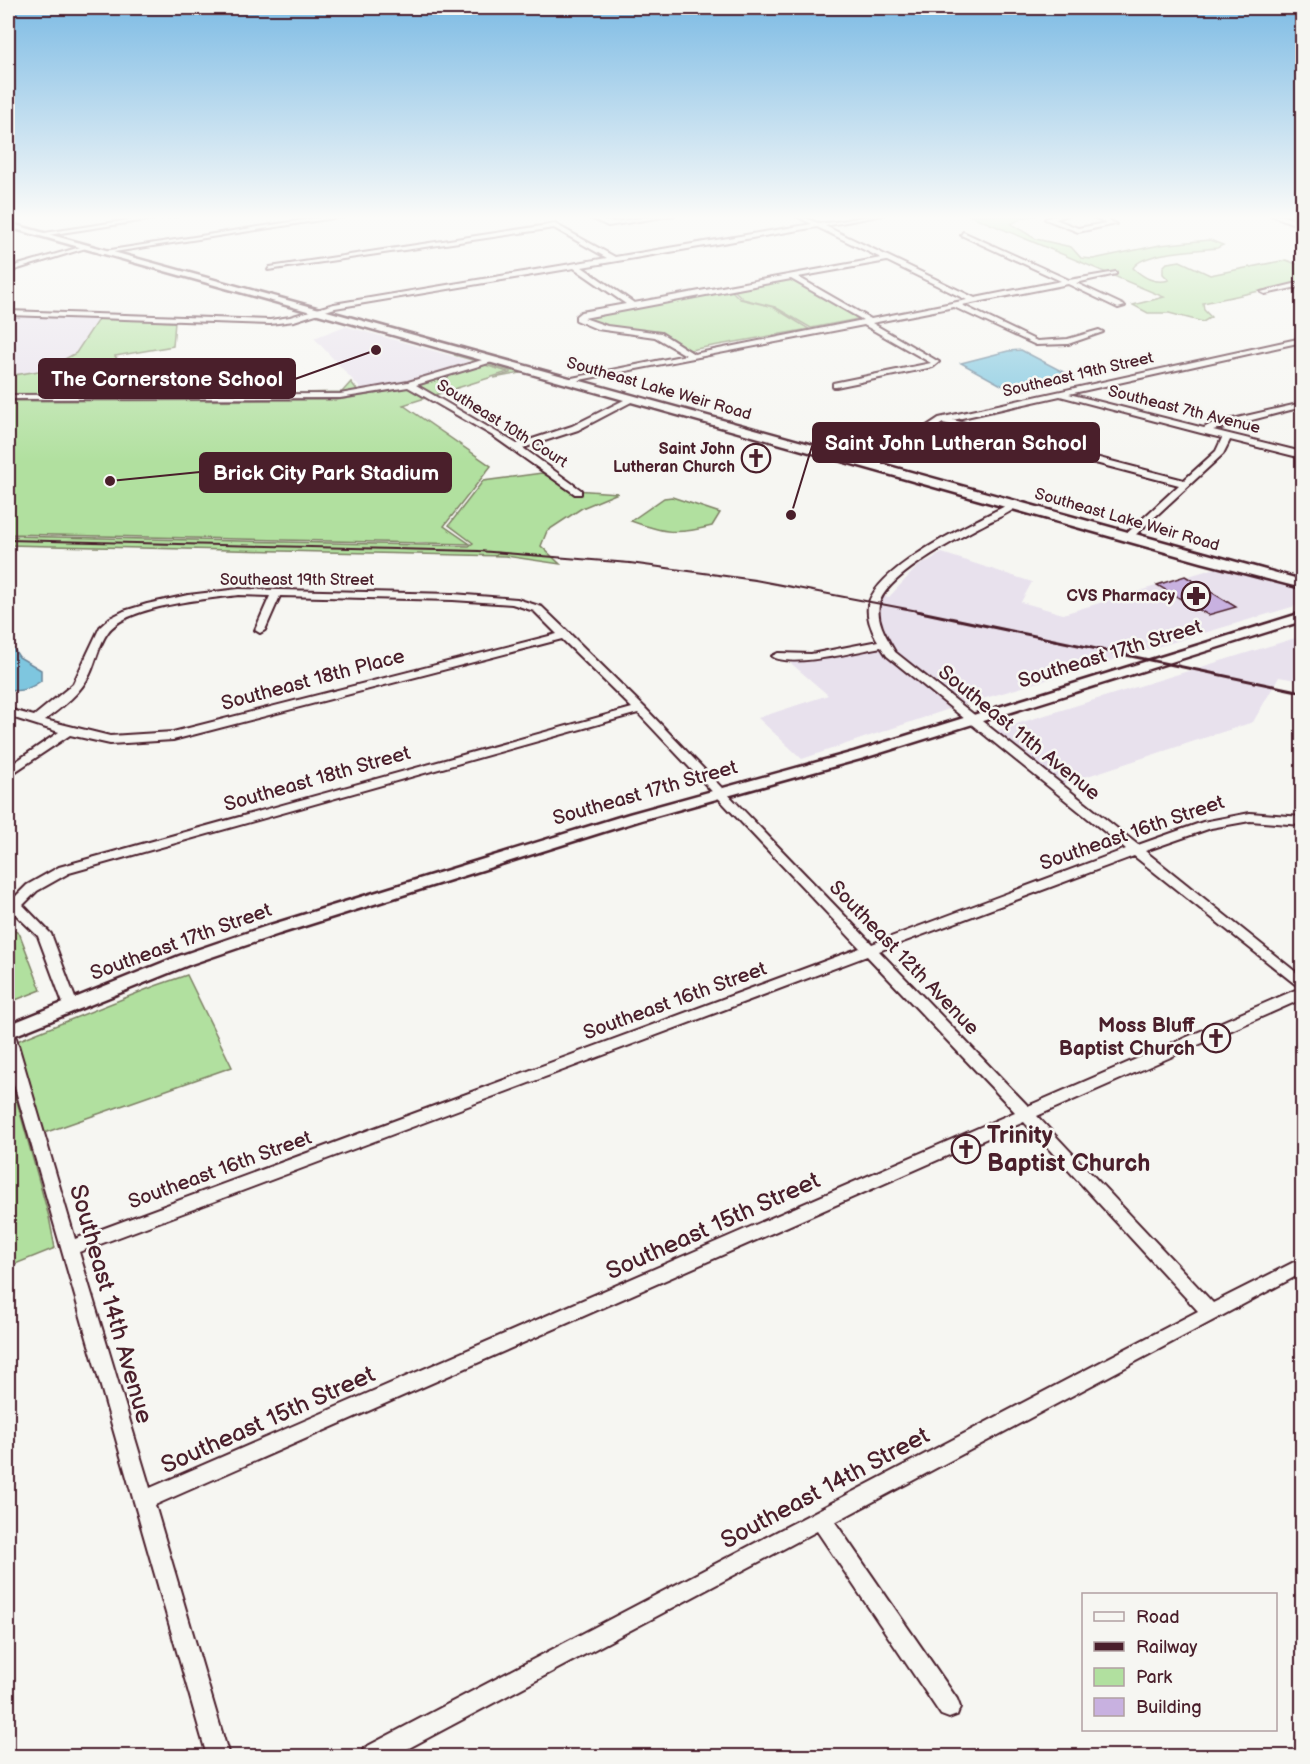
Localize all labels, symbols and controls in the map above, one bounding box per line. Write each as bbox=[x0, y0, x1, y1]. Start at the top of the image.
street label: Southeast 19th Street bbox=[1001, 348, 1155, 402]
street label: Southeast Lake Weir Road bbox=[564, 354, 754, 424]
callout: The Cornerstone School bbox=[39, 359, 295, 398]
text: The Cornerstone School bbox=[51, 367, 283, 392]
street label: Southeast 10th Court bbox=[433, 376, 571, 472]
street label: Southeast 7th Avenue bbox=[1106, 382, 1263, 438]
callout: Saint John Lutheran School bbox=[813, 423, 1099, 462]
text: Saint John Lutheran School bbox=[825, 431, 1087, 456]
place label: Saint John Lutheran Church bbox=[613, 440, 735, 477]
church icon: Saint John Lutheran Church bbox=[740, 442, 772, 474]
callout: Brick City Park Stadium bbox=[200, 453, 451, 492]
text: Brick City Park Stadium bbox=[213, 461, 439, 486]
street label: Southeast Lake Weir Road bbox=[1032, 485, 1222, 555]
street label: Southeast 19th Street bbox=[220, 571, 374, 590]
pharmacy icon: CVS Pharmacy bbox=[1180, 580, 1212, 612]
place label: CVS Pharmacy bbox=[1067, 587, 1176, 606]
street label: Southeast 17th Street bbox=[1015, 615, 1205, 693]
street label: Southeast 18th Place bbox=[219, 644, 407, 716]
street label: Southeast 11th Avenue bbox=[933, 660, 1105, 806]
street label: Southeast 18th Street bbox=[221, 741, 413, 817]
street label: Southeast 17th Street bbox=[550, 755, 740, 831]
street label: Southeast 16th Street bbox=[1037, 790, 1227, 876]
street label: Southeast 12th Avenue bbox=[824, 876, 984, 1040]
street label: Southeast 17th Street bbox=[87, 898, 275, 986]
street label: Southeast 16th Street bbox=[580, 957, 770, 1045]
place label: Moss Bluff Baptist Church bbox=[1059, 1014, 1196, 1061]
church icon: Moss Bluff Baptist Church bbox=[1200, 1022, 1232, 1054]
place label: Trinity Baptist Church bbox=[987, 1121, 1150, 1178]
street label: Southeast 16th Street bbox=[125, 1126, 315, 1214]
church icon: Trinity Baptist Church bbox=[950, 1133, 982, 1165]
street label: Southeast 15th Street bbox=[602, 1166, 825, 1286]
street label: Southeast 14th Avenue bbox=[63, 1181, 159, 1427]
street label: Southeast 15th Street bbox=[157, 1360, 380, 1480]
street label: Southeast 14th Street bbox=[716, 1420, 935, 1555]
legend bbox=[1082, 1593, 1277, 1731]
text: Road bbox=[1136, 1607, 1180, 1628]
text: Railway bbox=[1136, 1637, 1198, 1658]
text: Park bbox=[1136, 1667, 1172, 1688]
text: Building bbox=[1136, 1697, 1202, 1718]

